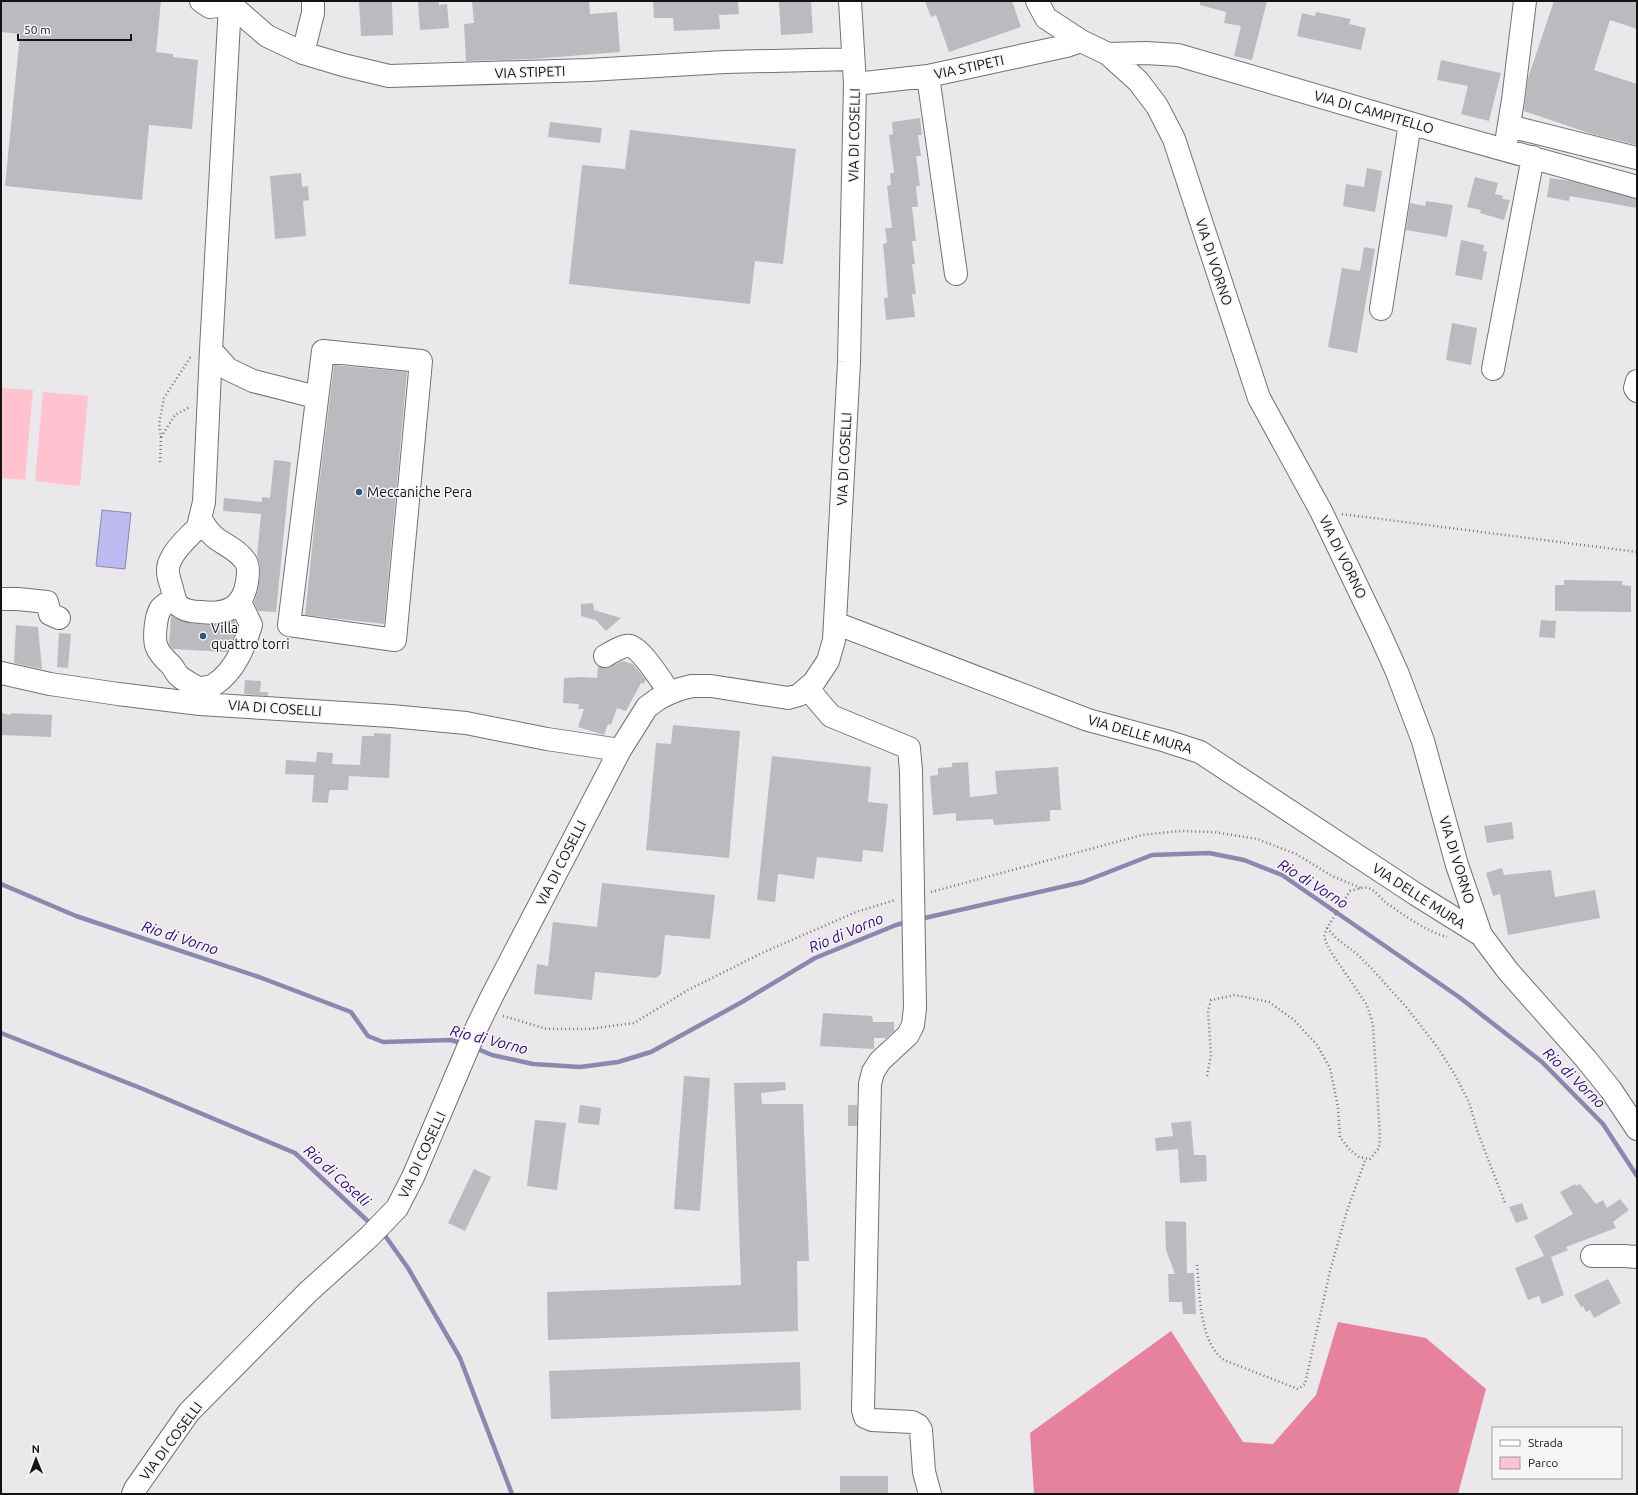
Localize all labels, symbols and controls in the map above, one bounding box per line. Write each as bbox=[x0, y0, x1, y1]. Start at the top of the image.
scale bar bbox=[18, 16, 131, 42]
text: 50 m bbox=[24, 23, 51, 36]
street label: VIA STIPETI bbox=[933, 52, 1005, 82]
street label: VIA STIPETI bbox=[494, 63, 566, 81]
street label: VIA DI CAMPITELLO bbox=[1312, 87, 1436, 137]
street label: VIA DI COSELLI bbox=[845, 88, 863, 182]
street label: VIA DI VORNO bbox=[1192, 216, 1236, 308]
street label: VIA DI COSELLI bbox=[834, 412, 854, 506]
place label: Meccaniche Pera bbox=[367, 484, 472, 500]
marker: Meccaniche Pera bbox=[354, 487, 364, 497]
street label: VIA DI VORNO bbox=[1316, 513, 1370, 601]
place label: Villa quattro torri bbox=[211, 620, 290, 652]
marker: Villa quattro torri bbox=[198, 631, 208, 641]
street label: VIA DI COSELLI bbox=[228, 697, 322, 719]
street label: VIA DELLE MURA bbox=[1086, 711, 1194, 757]
street label: VIA DI VORNO bbox=[1436, 814, 1478, 906]
street label: VIA DI COSELLI bbox=[533, 818, 589, 908]
water label: Rio di Vorno bbox=[1275, 855, 1351, 912]
street label: VIA DELLE MURA bbox=[1369, 860, 1469, 932]
water label: Rio di Vorno bbox=[806, 909, 886, 956]
water label: Rio di Vorno bbox=[140, 917, 220, 958]
water label: Rio di Vorno bbox=[449, 1022, 530, 1057]
water label: Rio di Vorno bbox=[1540, 1044, 1609, 1111]
street label: VIA DI COSELLI bbox=[395, 1109, 449, 1201]
water label: Rio di Coselli bbox=[301, 1141, 375, 1211]
street label: VIA DI COSELLI bbox=[136, 1399, 206, 1483]
legend bbox=[1492, 1427, 1622, 1479]
text: Strada bbox=[1528, 1436, 1563, 1449]
north arrow bbox=[16, 1439, 56, 1479]
text: N bbox=[32, 1443, 40, 1455]
text: Parco bbox=[1528, 1456, 1558, 1469]

